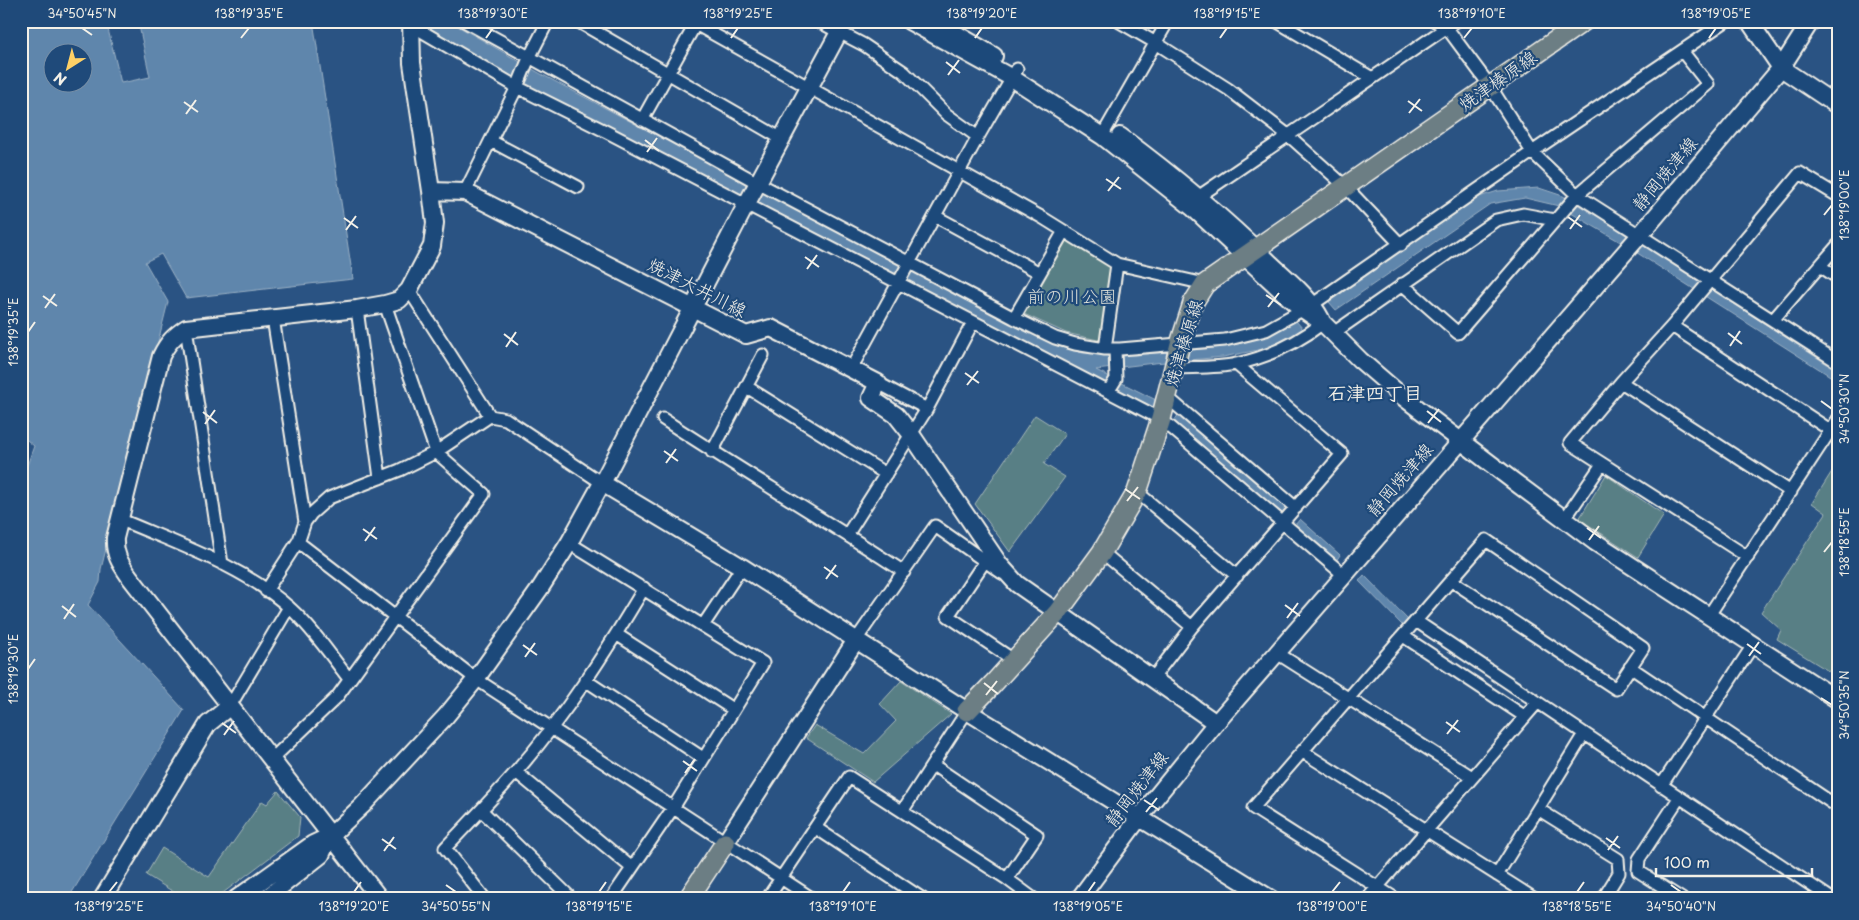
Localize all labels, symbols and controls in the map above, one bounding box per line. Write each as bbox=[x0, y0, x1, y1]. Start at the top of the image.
text: 34°50'45"N bbox=[47, 4, 117, 22]
text: 138°19'35"E bbox=[214, 4, 284, 22]
text: 138°19'30"E bbox=[458, 4, 528, 22]
text: 138°19'25"E bbox=[703, 4, 773, 22]
text: 138°19'20"E bbox=[947, 4, 1017, 22]
text: 138°19'15"E bbox=[1194, 4, 1260, 22]
text: 138°19'10"E bbox=[1438, 4, 1506, 22]
text: 138°19'05"E bbox=[1681, 4, 1751, 22]
north arrow bbox=[42, 42, 92, 92]
street label: 焼津榛原線 bbox=[1453, 43, 1542, 117]
text: N bbox=[49, 67, 71, 91]
street label: 静岡焼津線 bbox=[1625, 130, 1703, 216]
text: 138°19'00"E bbox=[1835, 169, 1853, 241]
street label: 焼津大井川線 bbox=[643, 250, 752, 323]
park label: 前の川公園 bbox=[1027, 282, 1117, 309]
street label: 焼津榛原線 bbox=[1156, 296, 1209, 390]
text: 138°19'35"E bbox=[4, 297, 22, 367]
text: 34°50'30"N bbox=[1835, 374, 1853, 444]
district label: 石津四丁目 bbox=[1327, 378, 1423, 406]
street label: 静岡焼津線 bbox=[1359, 436, 1439, 522]
text: 138°18'55"E bbox=[1835, 507, 1853, 577]
text: 138°19'30"E bbox=[4, 634, 22, 704]
text: 34°50'35"N bbox=[1835, 670, 1853, 740]
street label: 静岡焼津線 bbox=[1097, 744, 1174, 832]
scale bar bbox=[1656, 845, 1813, 877]
text: 100 m bbox=[1664, 850, 1710, 873]
text: 138°19'25"E bbox=[74, 897, 144, 915]
text: 138°19'20"E bbox=[319, 897, 389, 915]
text: 34°50'55"N bbox=[421, 897, 491, 915]
text: 138°19'15"E bbox=[566, 897, 632, 915]
text: 138°19'10"E bbox=[809, 897, 877, 915]
text: 138°19'05"E bbox=[1053, 897, 1123, 915]
text: 138°19'00"E bbox=[1296, 897, 1368, 915]
text: 138°18'55"E bbox=[1542, 897, 1612, 915]
text: 34°50'40"N bbox=[1646, 897, 1716, 915]

